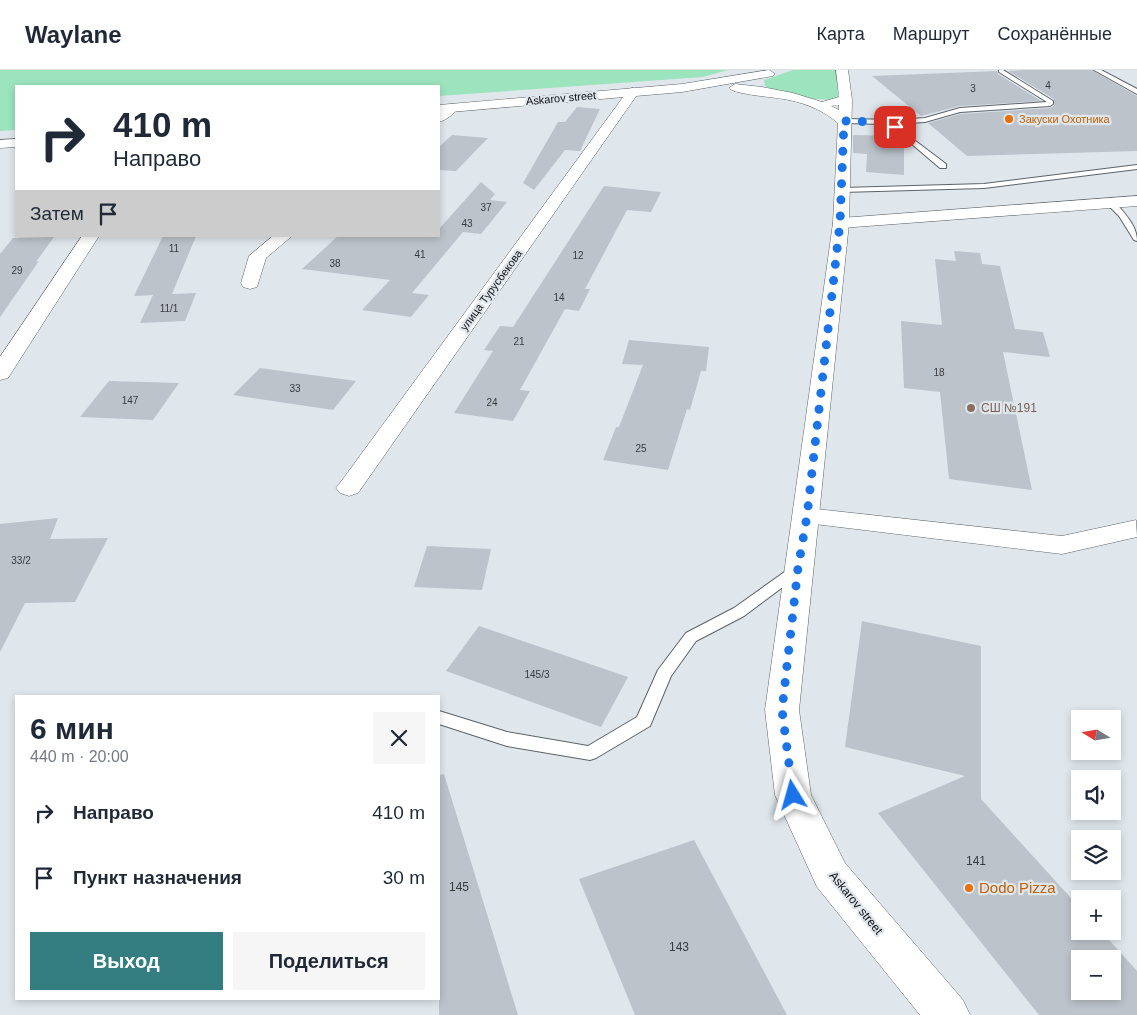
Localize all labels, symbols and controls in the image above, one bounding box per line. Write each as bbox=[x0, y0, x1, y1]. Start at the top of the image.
text: Waylane bbox=[25, 21, 121, 48]
text: Карта bbox=[817, 24, 865, 44]
text: Маршрут bbox=[893, 24, 969, 44]
text: Сохранённые bbox=[997, 24, 1112, 44]
house number: 4 bbox=[1045, 80, 1051, 91]
house number: 3 bbox=[970, 83, 976, 94]
street label: Askarov street bbox=[525, 89, 597, 107]
icon: right bbox=[30, 105, 95, 170]
text: 410 m bbox=[113, 105, 212, 144]
pin bbox=[874, 106, 916, 148]
icon: arrive bbox=[881, 113, 909, 141]
marker: Закуски Охотника bbox=[1003, 113, 1015, 125]
place label: Закуски Охотника bbox=[1019, 113, 1111, 125]
text: Направо bbox=[113, 146, 201, 171]
icon: arrive bbox=[94, 200, 122, 228]
house number: 37 bbox=[480, 202, 492, 213]
text: Затем bbox=[30, 203, 84, 224]
house number: 43 bbox=[461, 218, 473, 229]
house number: 11 bbox=[169, 243, 180, 254]
street label: улица Турусбекова bbox=[458, 247, 525, 333]
house number: 41 bbox=[414, 249, 426, 260]
house number: 12 bbox=[572, 250, 584, 261]
house number: 38 bbox=[329, 258, 341, 269]
house number: 29 bbox=[11, 265, 23, 276]
house number: 14 bbox=[553, 292, 565, 303]
house number: 11/1 bbox=[160, 303, 179, 314]
house number: 21 bbox=[513, 336, 525, 347]
house number: 18 bbox=[933, 367, 945, 378]
house number: 33 bbox=[289, 383, 301, 394]
house number: 147 bbox=[122, 395, 139, 406]
house number: 24 bbox=[486, 397, 498, 408]
place label: СШ №191 bbox=[981, 401, 1037, 415]
marker: СШ №191 bbox=[965, 402, 977, 414]
house number: 25 bbox=[635, 443, 647, 454]
house number: 33/2 bbox=[11, 555, 31, 566]
house number: 145/3 bbox=[524, 669, 550, 680]
north arrow bbox=[1071, 710, 1121, 760]
map controls bbox=[1071, 710, 1121, 1000]
text: 6 мин bbox=[30, 712, 114, 745]
button: close bbox=[373, 712, 425, 764]
text: 440 m · 20:00 bbox=[30, 748, 129, 765]
position arrow bbox=[766, 768, 818, 820]
button: sound bbox=[1071, 770, 1121, 820]
icon: right bbox=[30, 799, 58, 827]
text: Направо bbox=[73, 802, 154, 823]
text: 410 m bbox=[372, 802, 425, 823]
button: layers bbox=[1071, 830, 1121, 880]
house number: 141 bbox=[966, 854, 986, 868]
icon: arrive bbox=[30, 864, 58, 892]
text: Пункт назначения bbox=[73, 867, 242, 888]
text: 30 m bbox=[383, 867, 425, 888]
street label: Askarov street bbox=[826, 869, 886, 938]
place label: Dodo Pizza bbox=[979, 879, 1056, 896]
house number: 145 bbox=[449, 880, 469, 894]
marker: Dodo Pizza bbox=[963, 882, 975, 894]
button: + bbox=[1071, 890, 1121, 940]
button: Выход bbox=[30, 932, 223, 990]
button: Поделиться bbox=[233, 932, 425, 990]
house number: 143 bbox=[669, 940, 689, 954]
button: − bbox=[1071, 950, 1121, 1000]

